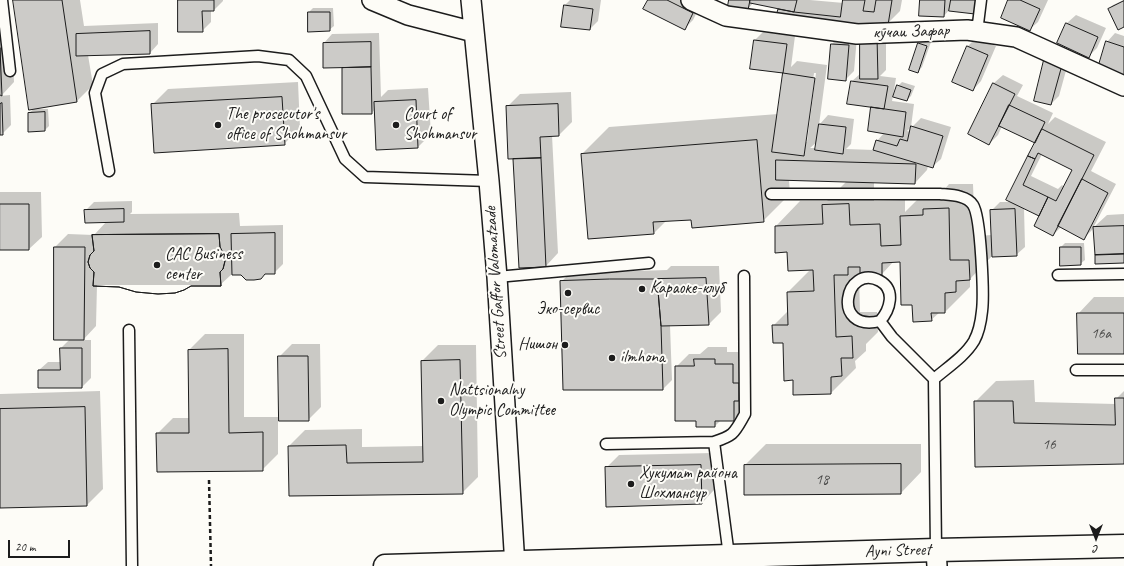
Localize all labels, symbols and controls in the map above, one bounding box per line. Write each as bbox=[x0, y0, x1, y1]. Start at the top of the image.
street label: кӯчаи Зафар bbox=[872, 20, 950, 44]
place label: The prosecutor's office of Shohmansur bbox=[226, 105, 346, 145]
place label: Court of Shohmansur bbox=[404, 105, 476, 145]
marker: The prosecutor's office of Shohmansur bbox=[213, 120, 223, 130]
marker: Court of Shohmansur bbox=[391, 120, 401, 130]
street label: Street Gaffor Valomatzade bbox=[480, 206, 512, 360]
place label: CAC Business center bbox=[165, 245, 242, 285]
marker: CAC Business center bbox=[152, 260, 162, 270]
place label: Караоке-клуб bbox=[650, 279, 724, 299]
marker: Караоке-клуб bbox=[637, 284, 647, 294]
marker: Эко-сервис bbox=[563, 288, 573, 298]
place label: Эко-сервис bbox=[537, 300, 599, 320]
house number: 16а bbox=[1091, 325, 1111, 343]
place label: Нишон bbox=[518, 335, 557, 355]
marker: Нишон bbox=[560, 340, 570, 350]
place label: ilmhona bbox=[620, 348, 665, 368]
marker: ilmhona bbox=[607, 353, 617, 363]
place label: Nattsionalny Olympic Committee bbox=[449, 381, 555, 421]
marker: Nattsionalny Olympic Committee bbox=[436, 396, 446, 406]
house number: 16 bbox=[1042, 436, 1056, 454]
place label: Хукумат района Шохмансур bbox=[639, 464, 737, 504]
house number: 18 bbox=[815, 471, 829, 489]
marker: Хукумат района Шохмансур bbox=[626, 479, 636, 489]
north arrow bbox=[1076, 518, 1116, 558]
scale bar bbox=[10, 532, 72, 558]
text: 20 m bbox=[15, 539, 35, 555]
street label: Ayni Street bbox=[865, 540, 931, 562]
text: С bbox=[1093, 543, 1099, 557]

